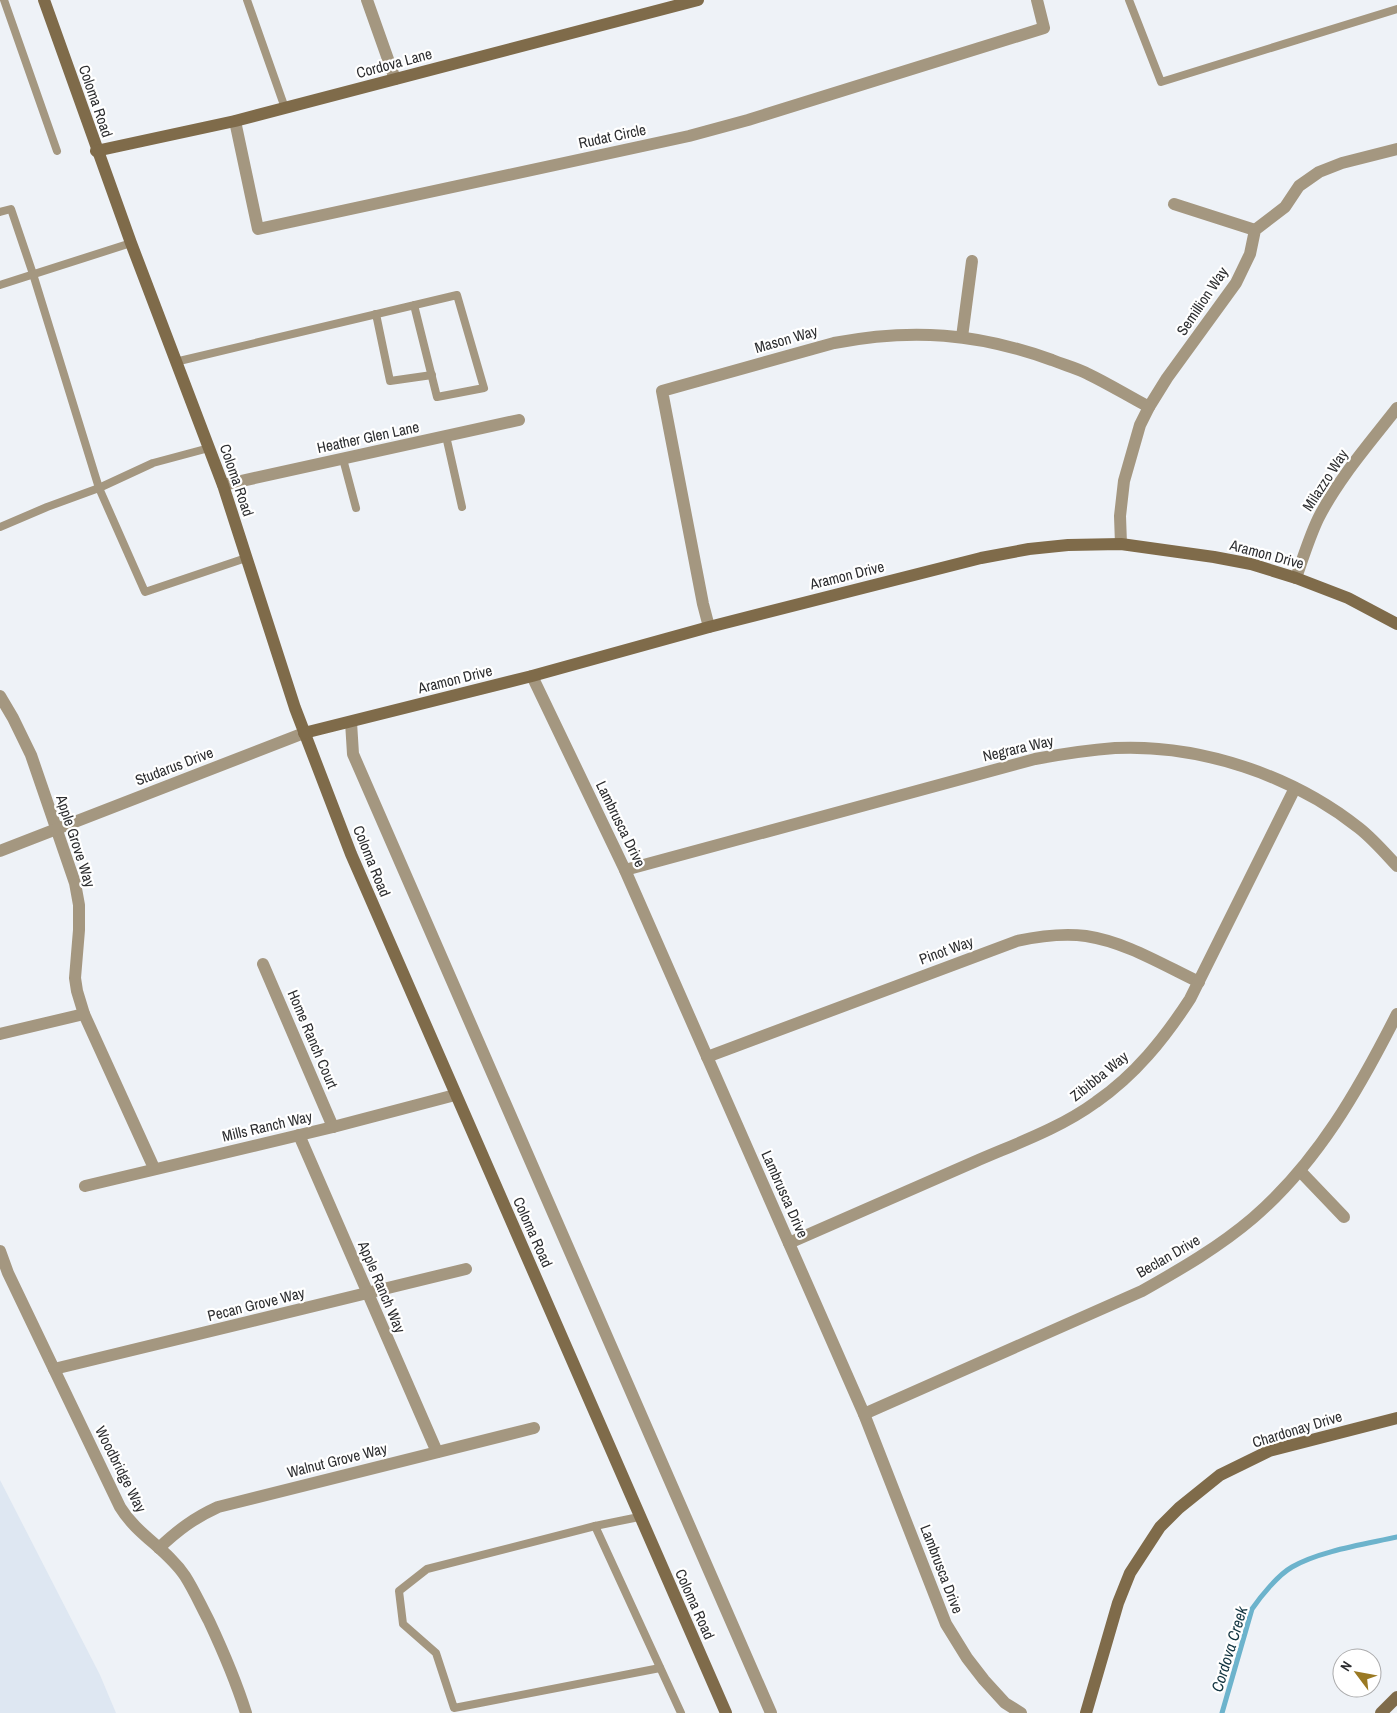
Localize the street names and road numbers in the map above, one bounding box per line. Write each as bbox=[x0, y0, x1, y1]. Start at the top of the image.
street label: Cordova Lane bbox=[354, 43, 434, 83]
street label: Coloma Road bbox=[74, 62, 118, 140]
street label: Rudat Circle bbox=[576, 119, 648, 153]
street label: Semillion Way bbox=[1171, 262, 1233, 340]
street label: Mason Way bbox=[752, 320, 821, 358]
street label: Heather Glen Lane bbox=[315, 416, 421, 458]
street label: Coloma Road bbox=[215, 441, 259, 519]
street label: Milazzo Way bbox=[1297, 444, 1353, 515]
street label: Aramon Drive bbox=[1227, 534, 1307, 574]
street label: Aramon Drive bbox=[807, 556, 887, 595]
street label: Aramon Drive bbox=[415, 660, 495, 699]
street label: Negrara Way bbox=[981, 729, 1056, 766]
street label: Studarus Drive bbox=[132, 741, 216, 791]
street label: Lambrusca Drive bbox=[591, 777, 651, 871]
street label: Apple Grove Way bbox=[51, 791, 101, 891]
street label: Coloma Road bbox=[348, 822, 396, 900]
street label: Pinot Way bbox=[916, 930, 977, 969]
street label: Home Ranch Court bbox=[283, 986, 343, 1092]
street label: Zibibba Way bbox=[1065, 1046, 1133, 1106]
street label: Mills Ranch Way bbox=[220, 1105, 315, 1147]
street label: Lambrusca Drive bbox=[756, 1147, 814, 1241]
street label: Coloma Road bbox=[508, 1193, 558, 1271]
street label: Beclan Drive bbox=[1132, 1229, 1204, 1283]
street label: Apple Ranch Way bbox=[353, 1237, 411, 1337]
street label: Pecan Grove Way bbox=[205, 1282, 308, 1326]
street label: Chardonay Drive bbox=[1249, 1405, 1345, 1453]
street label: Woodbridge Way bbox=[90, 1422, 152, 1517]
street label: Walnut Grove Way bbox=[285, 1437, 390, 1483]
street label: Lambrusca Drive bbox=[915, 1522, 969, 1617]
street label: Coloma Road bbox=[670, 1565, 720, 1643]

